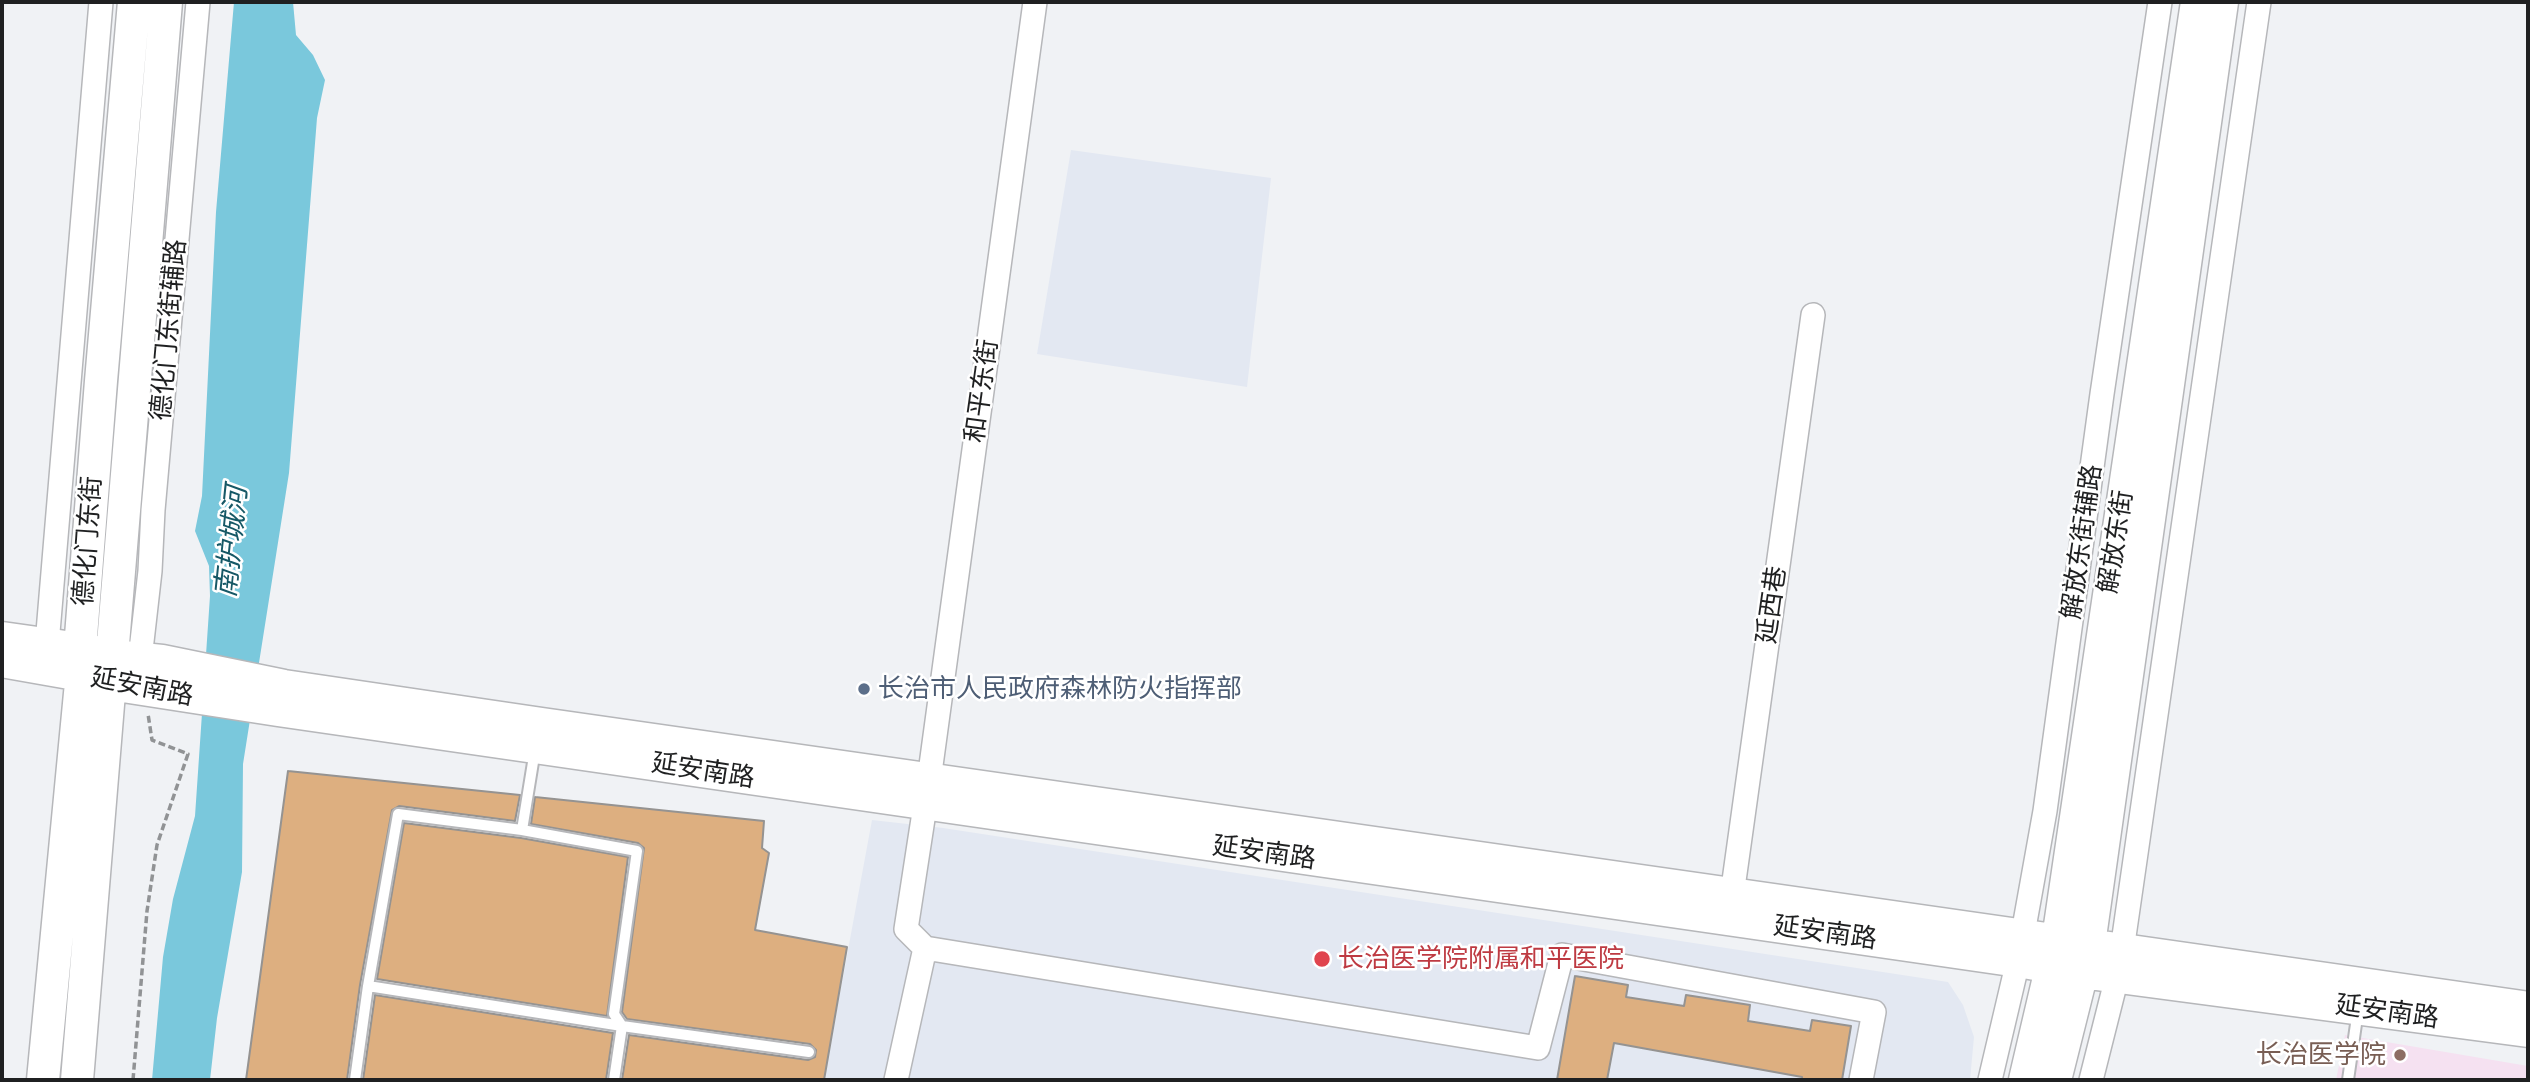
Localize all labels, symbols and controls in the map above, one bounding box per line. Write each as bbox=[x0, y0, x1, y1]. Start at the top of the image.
street label: 德化门东街辅路 bbox=[146, 238, 192, 422]
street label: 和平东街 bbox=[959, 337, 1005, 445]
street label: 解放东街辅路 bbox=[2056, 463, 2108, 621]
street label: 德化门东街 bbox=[68, 475, 108, 607]
water label: 南护城河 bbox=[209, 485, 255, 599]
street label: 解放东街 bbox=[2092, 488, 2140, 596]
street label: 延西巷 bbox=[1751, 564, 1793, 646]
street label: 延安南路 bbox=[88, 662, 196, 712]
place label: 长治市人民政府森林防火指挥部 bbox=[878, 673, 1242, 705]
marker: 长治市人民政府森林防火指挥部 bbox=[856, 681, 872, 697]
street label: 延安南路 bbox=[649, 747, 757, 795]
street label: 延安南路 bbox=[1210, 830, 1318, 876]
street label: 延安南路 bbox=[1771, 910, 1879, 956]
place label: 长治医学院附属和平医院 bbox=[1338, 943, 1624, 975]
marker: 长治医学院附属和平医院 bbox=[1312, 949, 1332, 969]
street label: 延安南路 bbox=[2333, 989, 2441, 1035]
place label: 长治医学院 bbox=[2256, 1039, 2386, 1071]
marker: 长治医学院 bbox=[2392, 1047, 2408, 1063]

